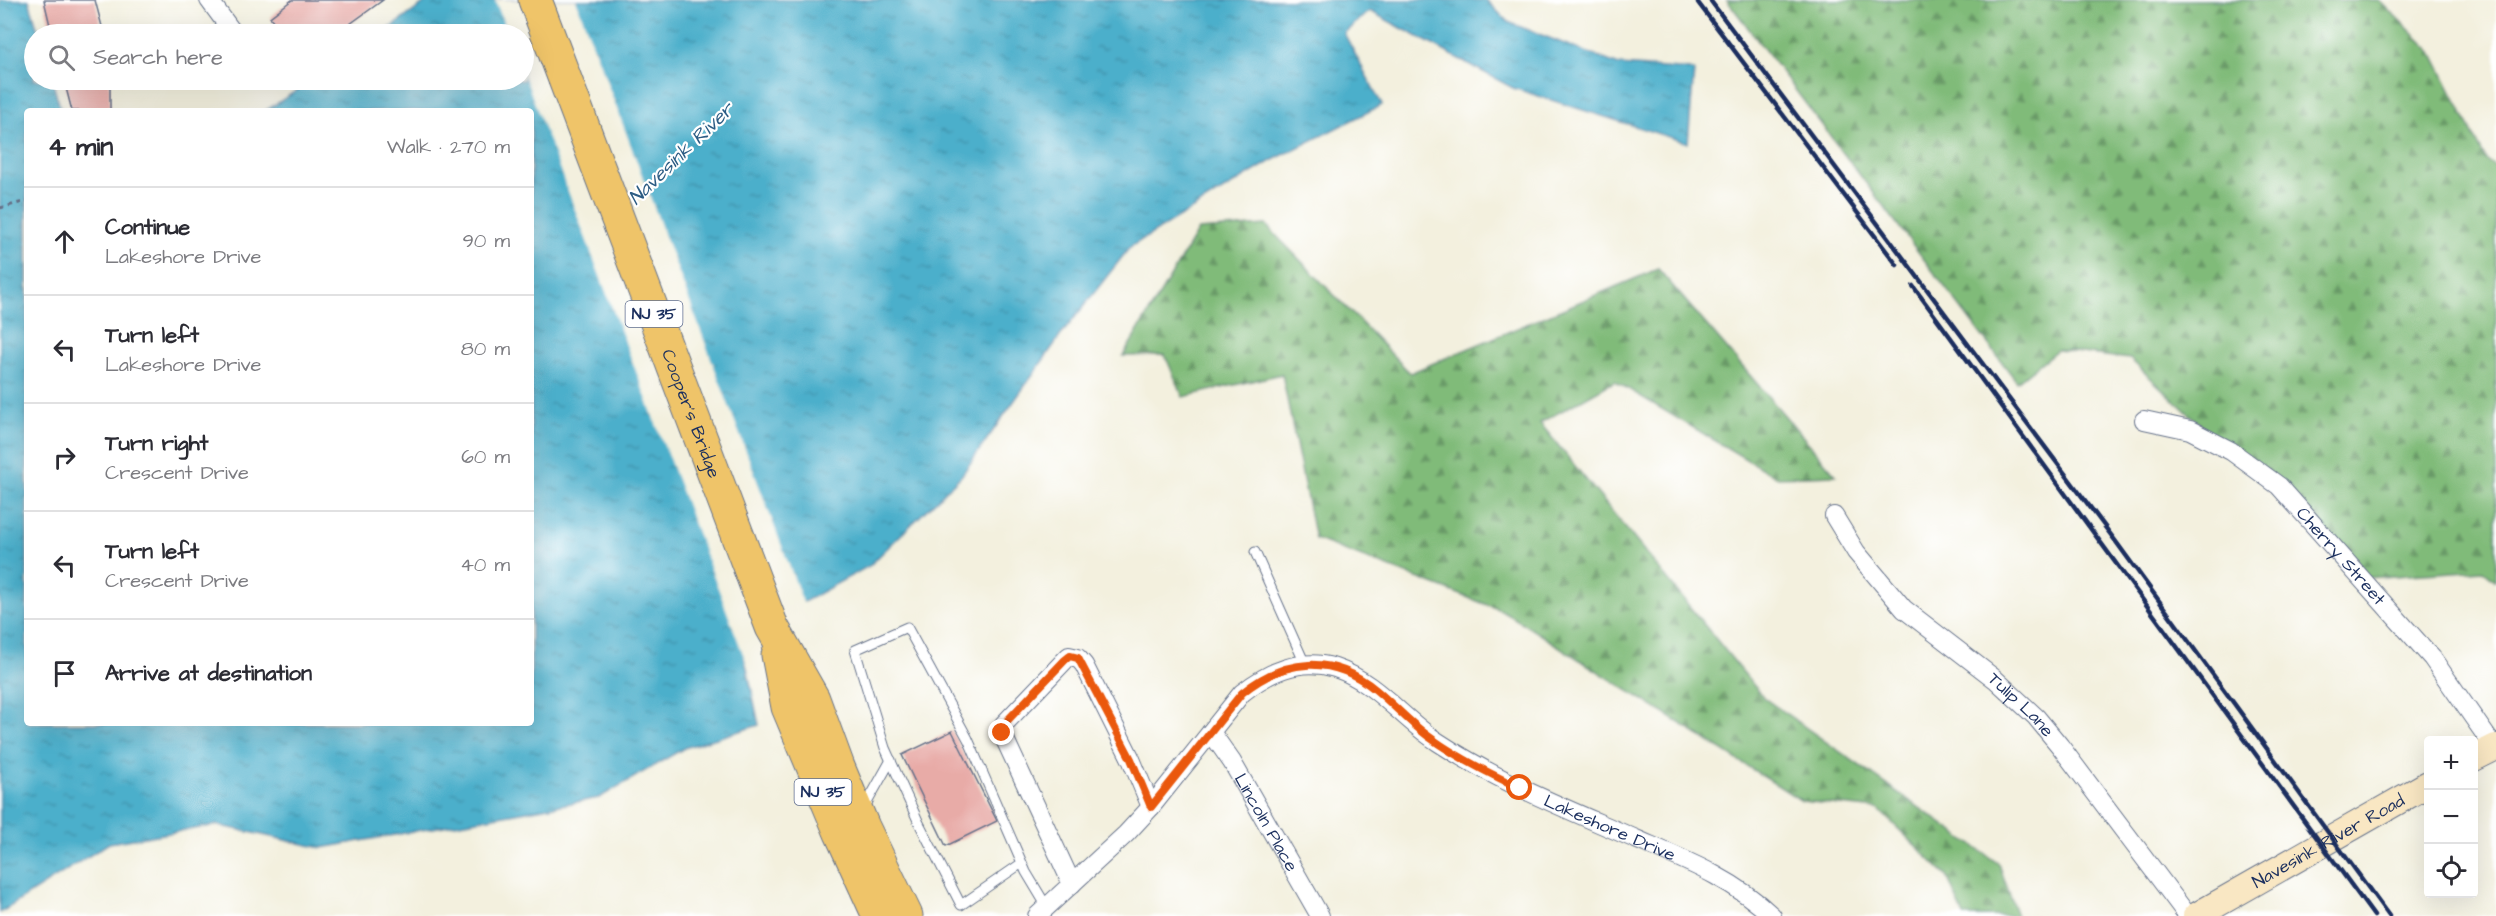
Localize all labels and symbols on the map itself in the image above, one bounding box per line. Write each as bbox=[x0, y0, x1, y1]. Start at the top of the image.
water label: Navesink River bbox=[622, 95, 741, 212]
road number: NJ 35 bbox=[626, 301, 682, 327]
street label: Cooper's Bridge bbox=[656, 346, 727, 482]
street label: Cherry Street bbox=[2291, 501, 2392, 611]
street label: Tulip Lane bbox=[1983, 666, 2060, 742]
route end bbox=[988, 719, 1014, 745]
street label: Lincoln Place bbox=[1228, 769, 1305, 876]
route start bbox=[1506, 774, 1532, 800]
road number: NJ 35 bbox=[794, 779, 852, 805]
street label: Navesink River Road bbox=[2247, 787, 2409, 894]
street label: Lakeshore Drive bbox=[1540, 788, 1680, 867]

